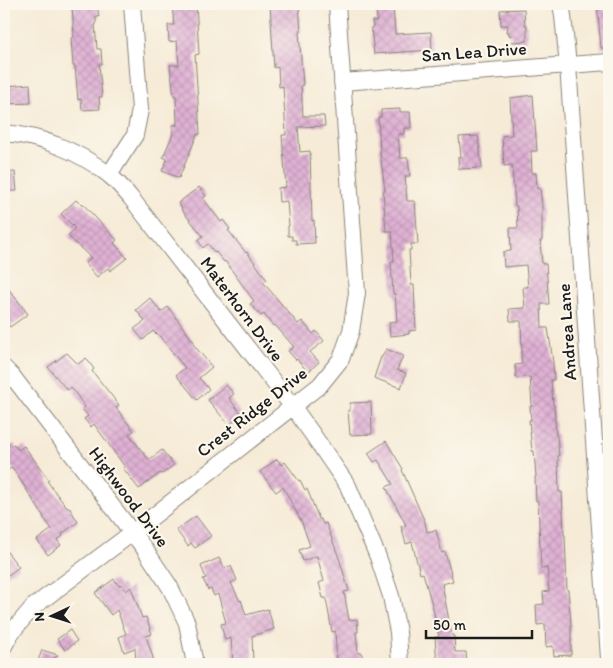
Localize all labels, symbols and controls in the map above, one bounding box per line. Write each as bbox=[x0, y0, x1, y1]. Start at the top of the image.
street label: San Lea Drive bbox=[421, 37, 527, 67]
street label: Materhorn Drive bbox=[195, 252, 289, 366]
street label: Andrea Lane bbox=[553, 283, 581, 381]
street label: Crest Ridge Drive bbox=[192, 362, 312, 462]
street label: Highwood Drive bbox=[84, 442, 174, 552]
north arrow bbox=[28, 590, 78, 640]
scale bar bbox=[426, 608, 532, 640]
text: N bbox=[31, 612, 48, 622]
text: 50 m bbox=[433, 616, 466, 634]

